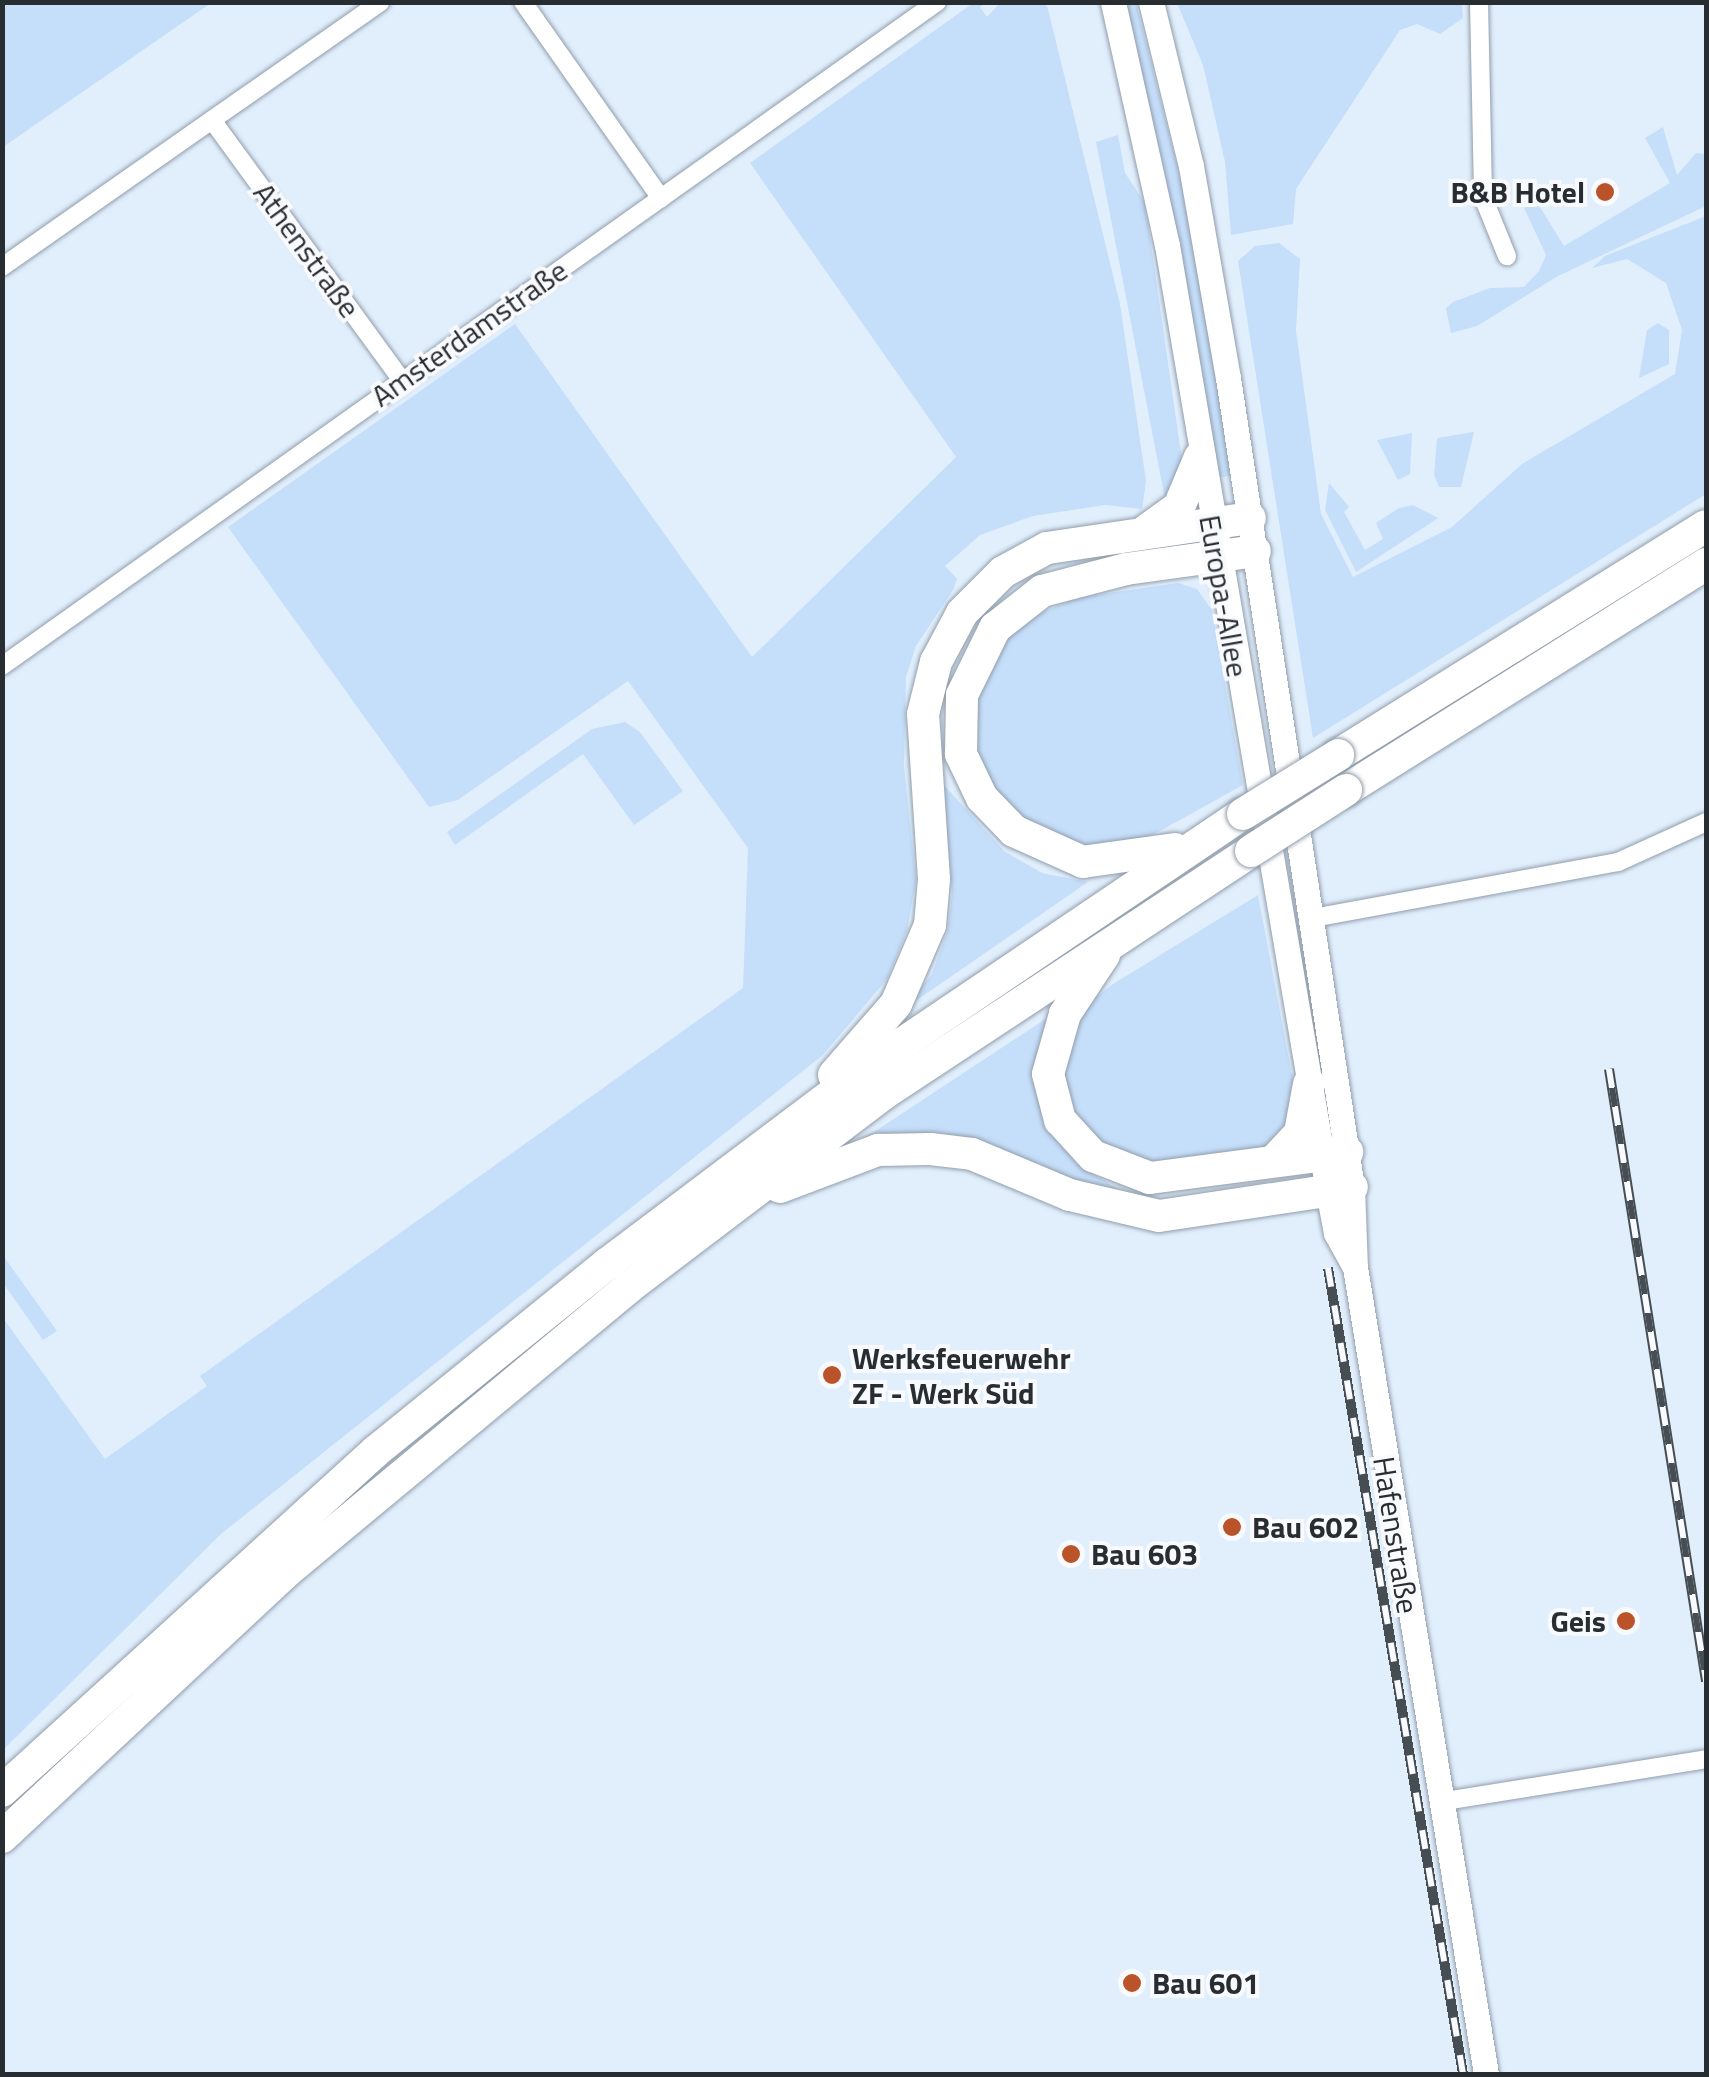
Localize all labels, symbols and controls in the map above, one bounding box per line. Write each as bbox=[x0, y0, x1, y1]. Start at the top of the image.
place label: B&B Hotel bbox=[1450, 174, 1585, 210]
street label: Athenstraße bbox=[246, 176, 368, 324]
marker: B&B Hotel bbox=[1594, 181, 1616, 203]
street label: Amsterdamstraße bbox=[364, 252, 574, 414]
street label: Europa-Allee bbox=[1192, 512, 1256, 680]
place label: Werksfeuerwehr ZF - Werk Süd bbox=[852, 1340, 1071, 1410]
marker: Werksfeuerwehr ZF - Werk Süd bbox=[821, 1364, 843, 1386]
street label: Hafenstraße bbox=[1366, 1454, 1426, 1616]
place label: Bau 602 bbox=[1252, 1509, 1359, 1545]
marker: Bau 602 bbox=[1221, 1516, 1243, 1538]
place label: Bau 603 bbox=[1091, 1536, 1198, 1572]
marker: Bau 603 bbox=[1060, 1543, 1082, 1565]
place label: Geis bbox=[1550, 1603, 1606, 1639]
marker: Geis bbox=[1615, 1610, 1637, 1632]
place label: Bau 601 bbox=[1152, 1965, 1259, 2001]
marker: Bau 601 bbox=[1121, 1972, 1143, 1994]

